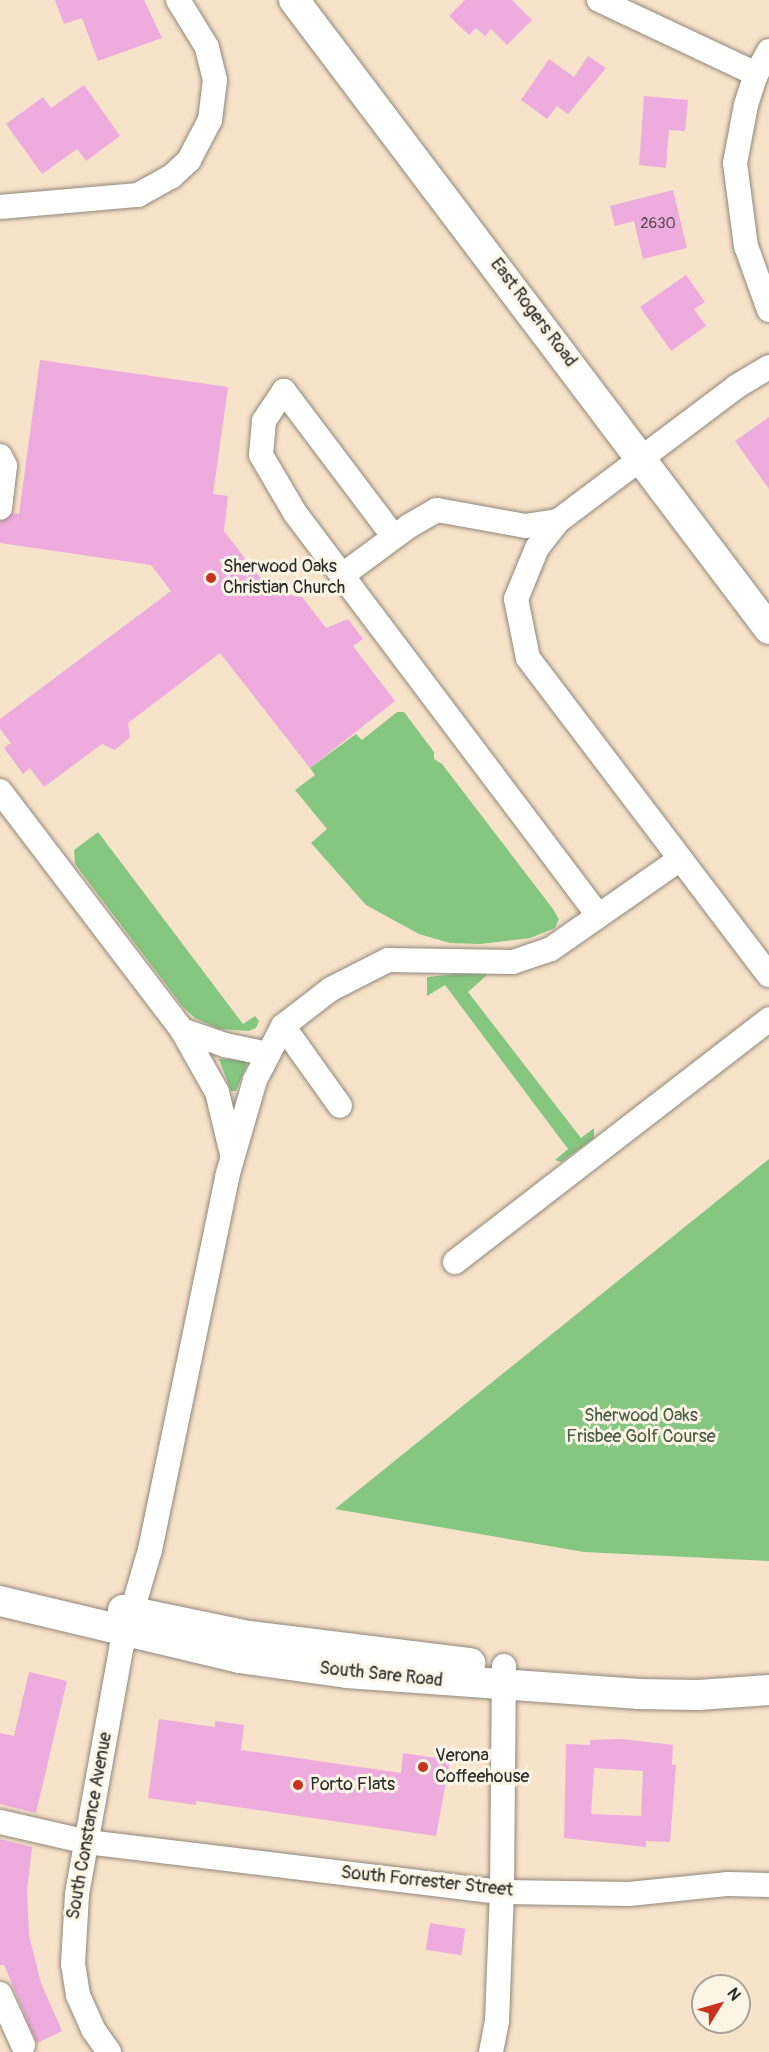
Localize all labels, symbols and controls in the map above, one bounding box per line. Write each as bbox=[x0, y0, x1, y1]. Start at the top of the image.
house number: 2630 bbox=[640, 215, 676, 233]
street label: East Rogers Road bbox=[485, 254, 581, 372]
place label: Sherwood Oaks Christian Church bbox=[223, 557, 345, 600]
marker: Sherwood Oaks Christian Church bbox=[204, 571, 218, 585]
park label: Sherwood Oaks Frisbee Golf Course bbox=[566, 1406, 716, 1448]
street label: South Sare Road bbox=[318, 1658, 444, 1692]
street label: South Constance Avenue bbox=[63, 1731, 117, 1921]
place label: Verona Coffeehouse bbox=[435, 1746, 529, 1788]
marker: Verona Coffeehouse bbox=[416, 1760, 430, 1774]
place label: Porto Flats bbox=[310, 1774, 395, 1796]
marker: Porto Flats bbox=[291, 1778, 305, 1792]
street label: South Forrester Street bbox=[340, 1862, 514, 1902]
north arrow bbox=[691, 1974, 751, 2034]
text: N bbox=[723, 1984, 745, 2005]

